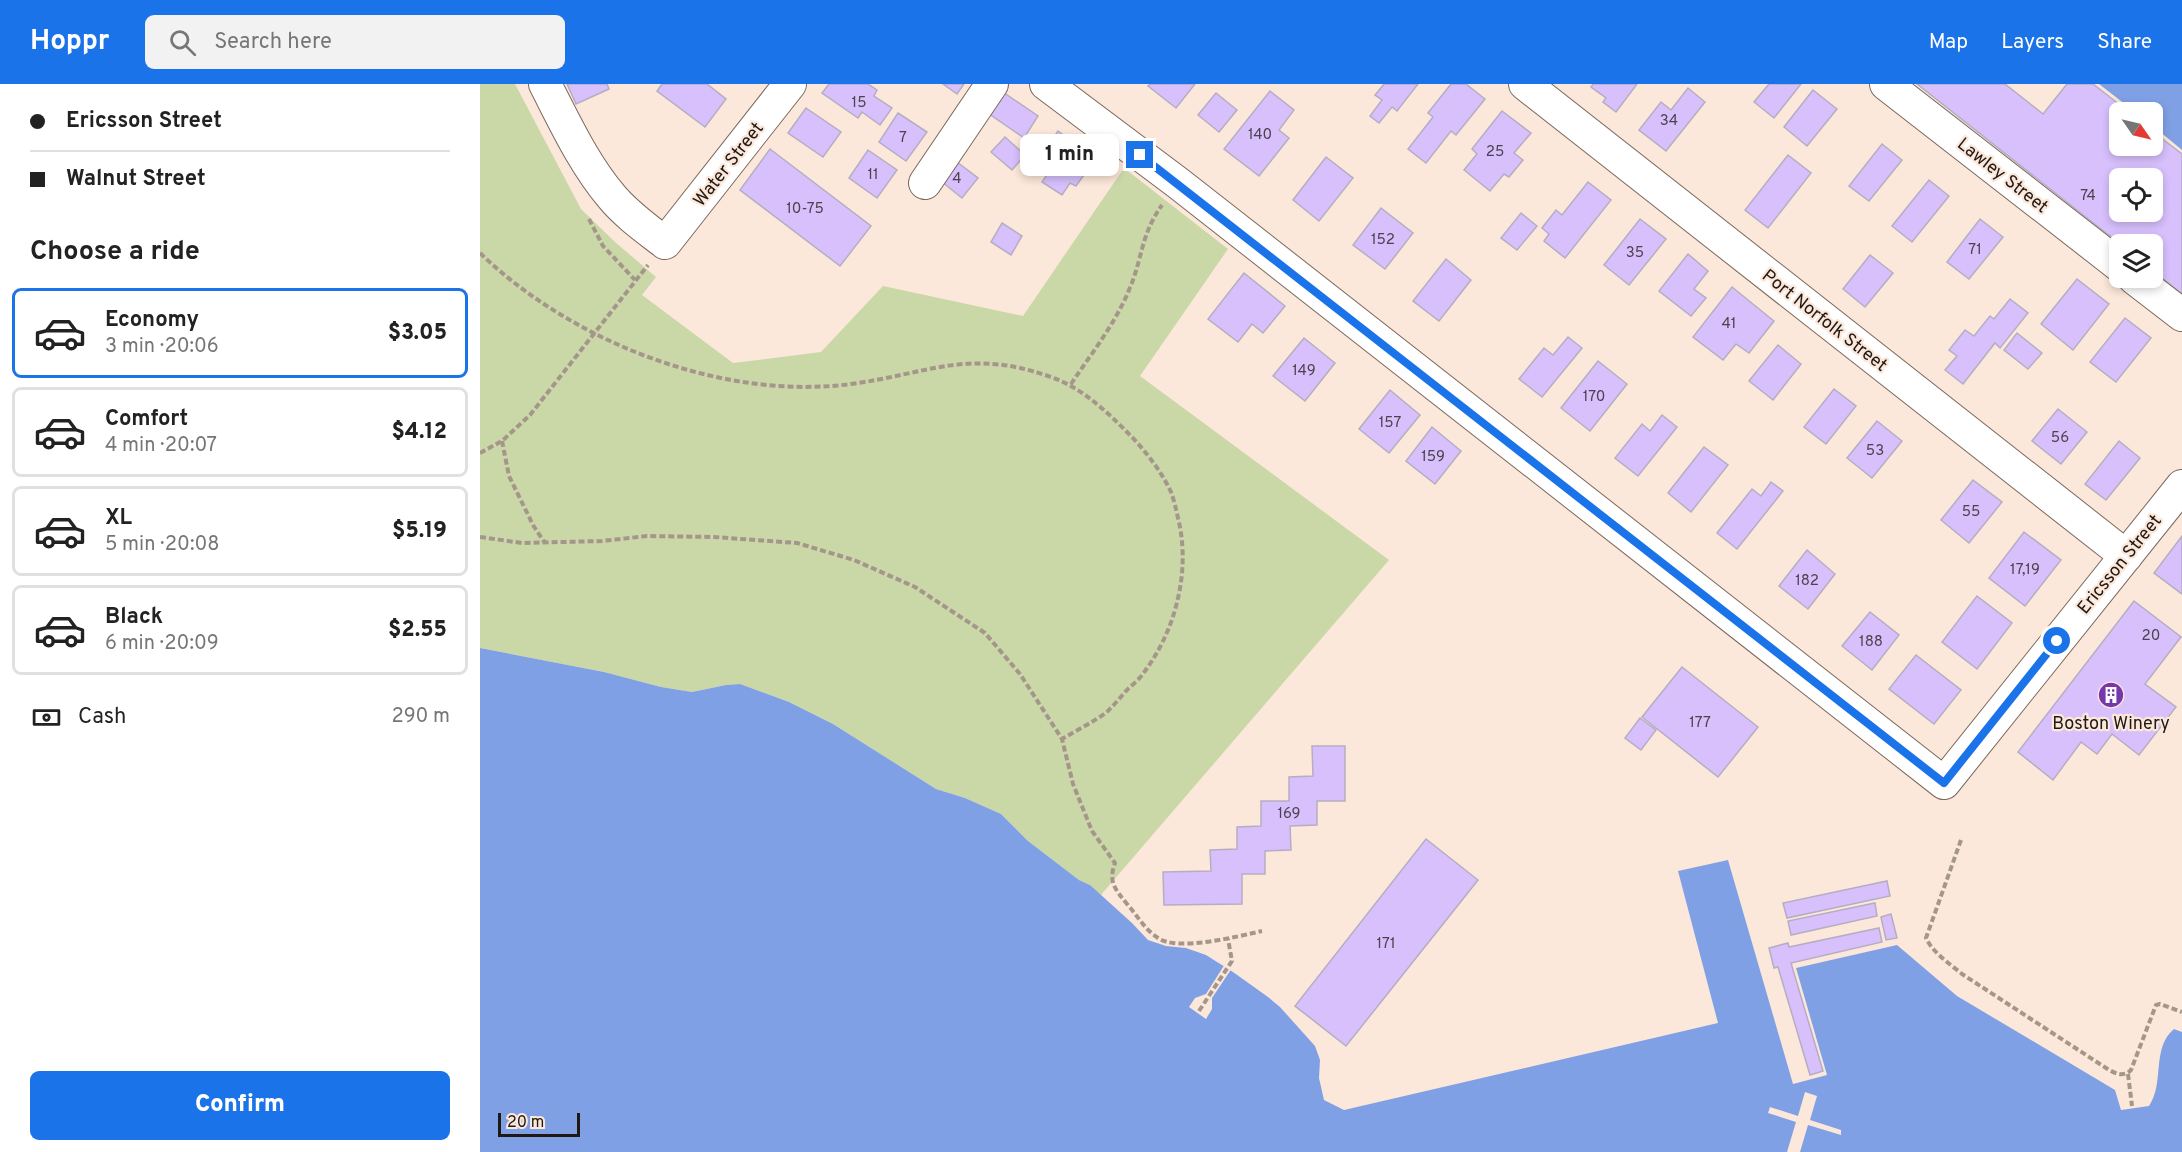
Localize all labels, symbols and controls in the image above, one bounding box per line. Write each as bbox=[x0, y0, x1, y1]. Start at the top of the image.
search box bbox=[145, 15, 565, 69]
text: Hoppr bbox=[30, 24, 109, 60]
icon: search bbox=[166, 26, 199, 59]
text: Search here bbox=[214, 29, 332, 56]
text: Map bbox=[1929, 29, 1968, 56]
text: Layers bbox=[2001, 29, 2064, 56]
text: Share bbox=[2097, 29, 2152, 56]
house number: 15 bbox=[852, 94, 866, 113]
north arrow bbox=[2109, 102, 2163, 156]
map controls bbox=[2109, 102, 2163, 288]
text: Ericsson Street bbox=[66, 108, 222, 135]
house number: 34 bbox=[1660, 112, 1678, 131]
street label: Water Street bbox=[689, 118, 769, 212]
house number: 140 bbox=[1248, 126, 1272, 145]
house number: 7 bbox=[899, 129, 907, 148]
street label: Lawley Street bbox=[1952, 133, 2052, 219]
callout: 1 min bbox=[1020, 134, 1119, 176]
route end bbox=[1126, 141, 1153, 168]
text: 1 min bbox=[1045, 142, 1094, 168]
house number: 25 bbox=[1486, 143, 1504, 162]
text: Walnut Street bbox=[66, 166, 206, 193]
house number: 11 bbox=[867, 166, 879, 185]
button: locate bbox=[2109, 168, 2163, 222]
house number: 4 bbox=[952, 170, 962, 189]
house number: 74 bbox=[2080, 187, 2096, 206]
house number: 10-75 bbox=[786, 200, 824, 219]
house number: 152 bbox=[1371, 231, 1395, 250]
button: layers bbox=[2109, 234, 2163, 288]
text: Choose a ride bbox=[30, 235, 200, 269]
house number: 71 bbox=[1968, 241, 1982, 260]
house number: 35 bbox=[1626, 244, 1644, 263]
street label: Port Norfolk Street bbox=[1757, 265, 1892, 377]
icon: car bbox=[33, 306, 87, 360]
text: Economy bbox=[105, 307, 199, 334]
house number: 41 bbox=[1722, 315, 1736, 334]
text: $3.05 bbox=[388, 320, 447, 347]
text: 3 min · 20:06 bbox=[105, 334, 219, 360]
house number: 149 bbox=[1292, 362, 1316, 381]
house number: 170 bbox=[1583, 388, 1605, 407]
icon: car bbox=[33, 405, 87, 459]
text: Comfort bbox=[105, 406, 188, 433]
house number: 157 bbox=[1379, 414, 1401, 433]
text: $4.12 bbox=[391, 419, 447, 446]
house number: 56 bbox=[2051, 429, 2069, 448]
text: 4 min · 20:07 bbox=[105, 433, 217, 459]
house number: 53 bbox=[1866, 442, 1884, 461]
house number: 159 bbox=[1421, 448, 1445, 467]
house number: 55 bbox=[1962, 503, 1980, 522]
icon: car bbox=[33, 504, 87, 558]
text: XL bbox=[105, 505, 132, 532]
street label: Ericsson Street bbox=[2073, 510, 2167, 619]
text: $5.19 bbox=[392, 518, 447, 545]
text: 5 min · 20:08 bbox=[105, 532, 219, 558]
house number: 17,19 bbox=[2010, 561, 2040, 580]
house number: 182 bbox=[1795, 572, 1819, 591]
icon: car bbox=[33, 603, 87, 657]
text: Black bbox=[105, 604, 163, 631]
text: $2.55 bbox=[388, 617, 447, 644]
route start bbox=[2043, 627, 2070, 654]
house number: 20 bbox=[2142, 627, 2160, 646]
text: 6 min · 20:09 bbox=[105, 631, 219, 657]
house number: 188 bbox=[1859, 633, 1883, 652]
building icon: Boston Winery bbox=[2096, 680, 2126, 710]
icon: cash bbox=[30, 701, 63, 734]
text: Cash bbox=[78, 704, 127, 731]
text: 290 m bbox=[392, 704, 450, 730]
place label: Boston Winery bbox=[2052, 713, 2170, 736]
house number: 177 bbox=[1689, 714, 1711, 733]
house number: 169 bbox=[1278, 805, 1300, 824]
house number: 171 bbox=[1376, 935, 1396, 954]
button: Confirm bbox=[30, 1071, 450, 1140]
scale bar bbox=[498, 1110, 580, 1138]
text: 20 m bbox=[507, 1113, 544, 1133]

